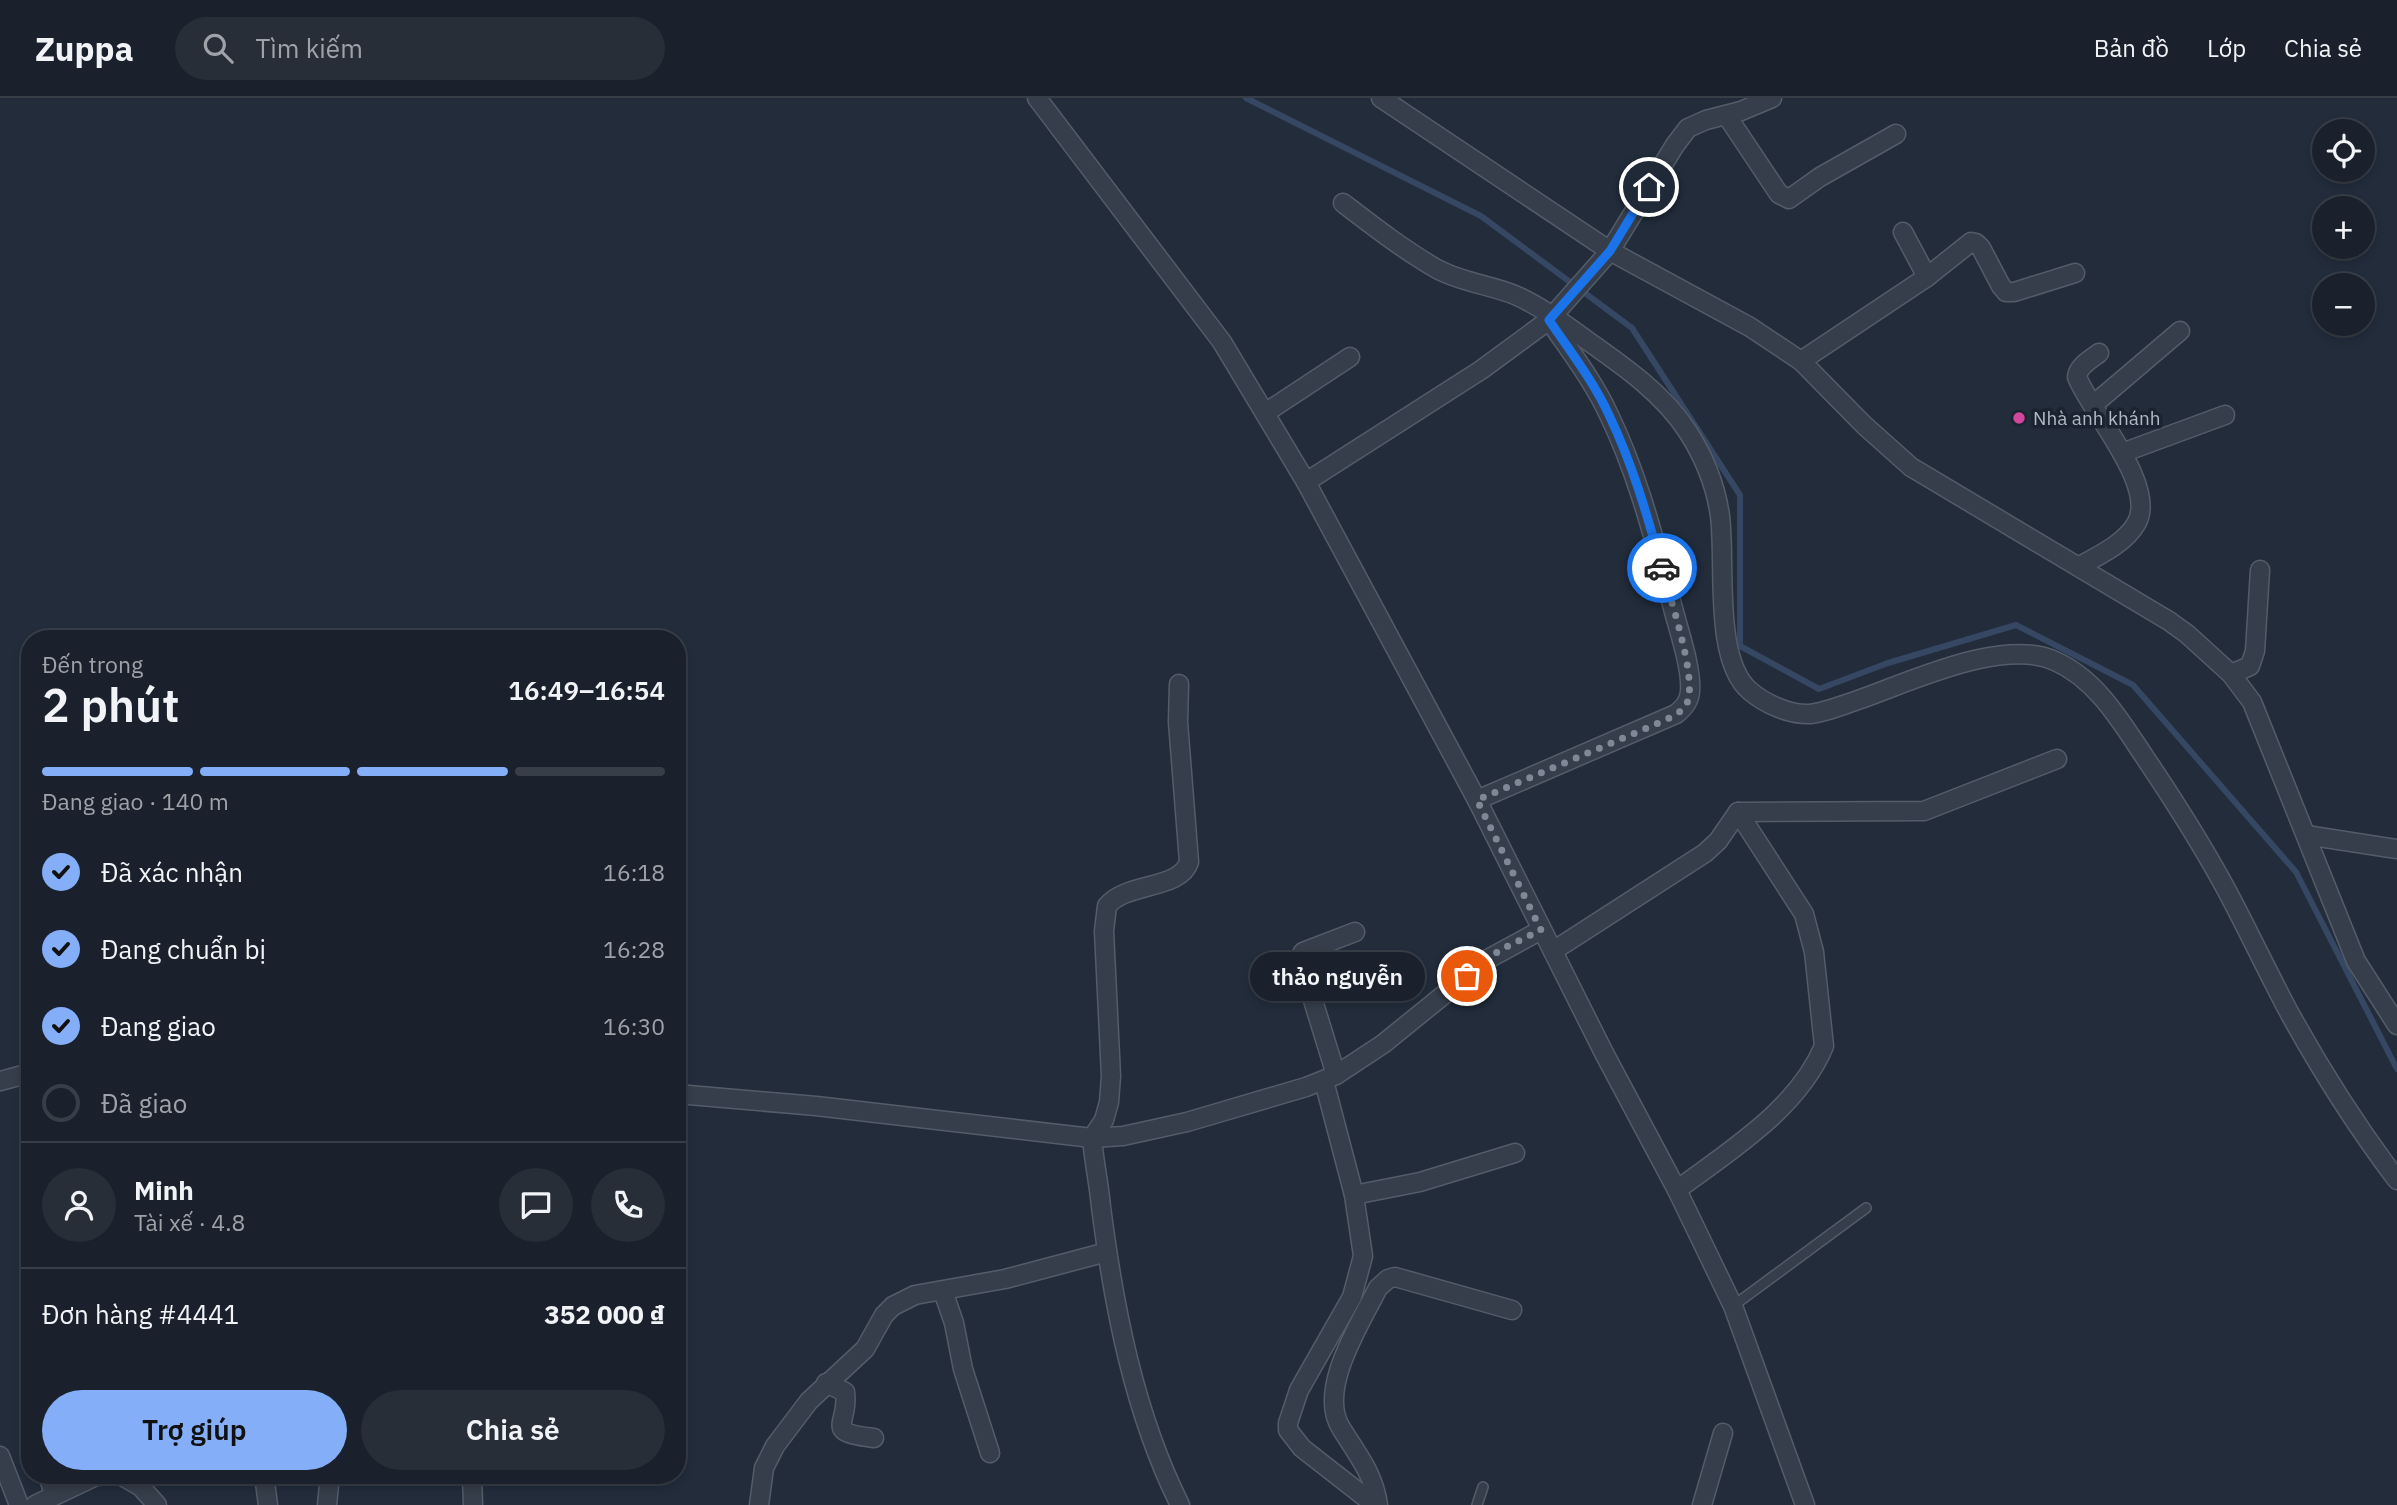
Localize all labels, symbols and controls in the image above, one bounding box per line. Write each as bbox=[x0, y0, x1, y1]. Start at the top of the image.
search box bbox=[175, 17, 665, 80]
text: Zuppa bbox=[35, 27, 133, 70]
icon: search bbox=[199, 29, 237, 67]
text: Tìm kiếm bbox=[255, 31, 363, 65]
text: Bản đồ bbox=[2094, 32, 2169, 64]
text: Lớp bbox=[2207, 32, 2246, 64]
text: Chia sẻ bbox=[2284, 32, 2362, 64]
map controls bbox=[2312, 119, 2375, 336]
button: locate bbox=[2312, 119, 2375, 182]
pin bbox=[1619, 157, 1679, 217]
icon: home bbox=[1630, 168, 1668, 206]
button: + bbox=[2312, 196, 2375, 259]
button: − bbox=[2312, 273, 2375, 336]
place label: Nhà anh khánh bbox=[2033, 406, 2161, 430]
marker: Nhà anh khánh bbox=[2011, 410, 2027, 426]
courier bbox=[1627, 533, 1697, 603]
icon: car bbox=[1643, 549, 1681, 587]
text: Đến trong bbox=[42, 649, 143, 679]
text: 16:49–16:54 bbox=[508, 673, 665, 707]
text: 2 phút bbox=[42, 675, 179, 735]
text: Đang giao · 140 m bbox=[42, 786, 229, 816]
icon: check bbox=[42, 853, 80, 891]
text: Đã xác nhận bbox=[101, 855, 243, 889]
text: 16:18 bbox=[603, 857, 665, 887]
icon: check bbox=[42, 930, 80, 968]
text: Đang chuẩn bị bbox=[101, 932, 266, 966]
text: 16:28 bbox=[603, 934, 665, 964]
pin bbox=[1437, 946, 1497, 1006]
callout: thảo nguyễn bbox=[1250, 952, 1425, 1001]
icon: bag bbox=[1448, 957, 1486, 995]
text: thảo nguyễn bbox=[1272, 961, 1403, 991]
icon: check bbox=[42, 1007, 80, 1045]
text: Đang giao bbox=[101, 1009, 216, 1043]
text: 16:30 bbox=[603, 1011, 665, 1041]
text: Đã giao bbox=[101, 1086, 187, 1120]
button: person bbox=[42, 1168, 116, 1242]
button: chat bbox=[499, 1168, 573, 1242]
button: phone bbox=[591, 1168, 665, 1242]
text: Minh bbox=[134, 1173, 194, 1207]
text: Tài xế · 4.8 bbox=[134, 1207, 245, 1237]
text: Đơn hàng #4441 bbox=[42, 1297, 239, 1331]
text: 352 000 ₫ bbox=[544, 1297, 665, 1331]
button: Trợ giúp bbox=[42, 1390, 347, 1470]
button: Chia sẻ bbox=[361, 1390, 665, 1470]

